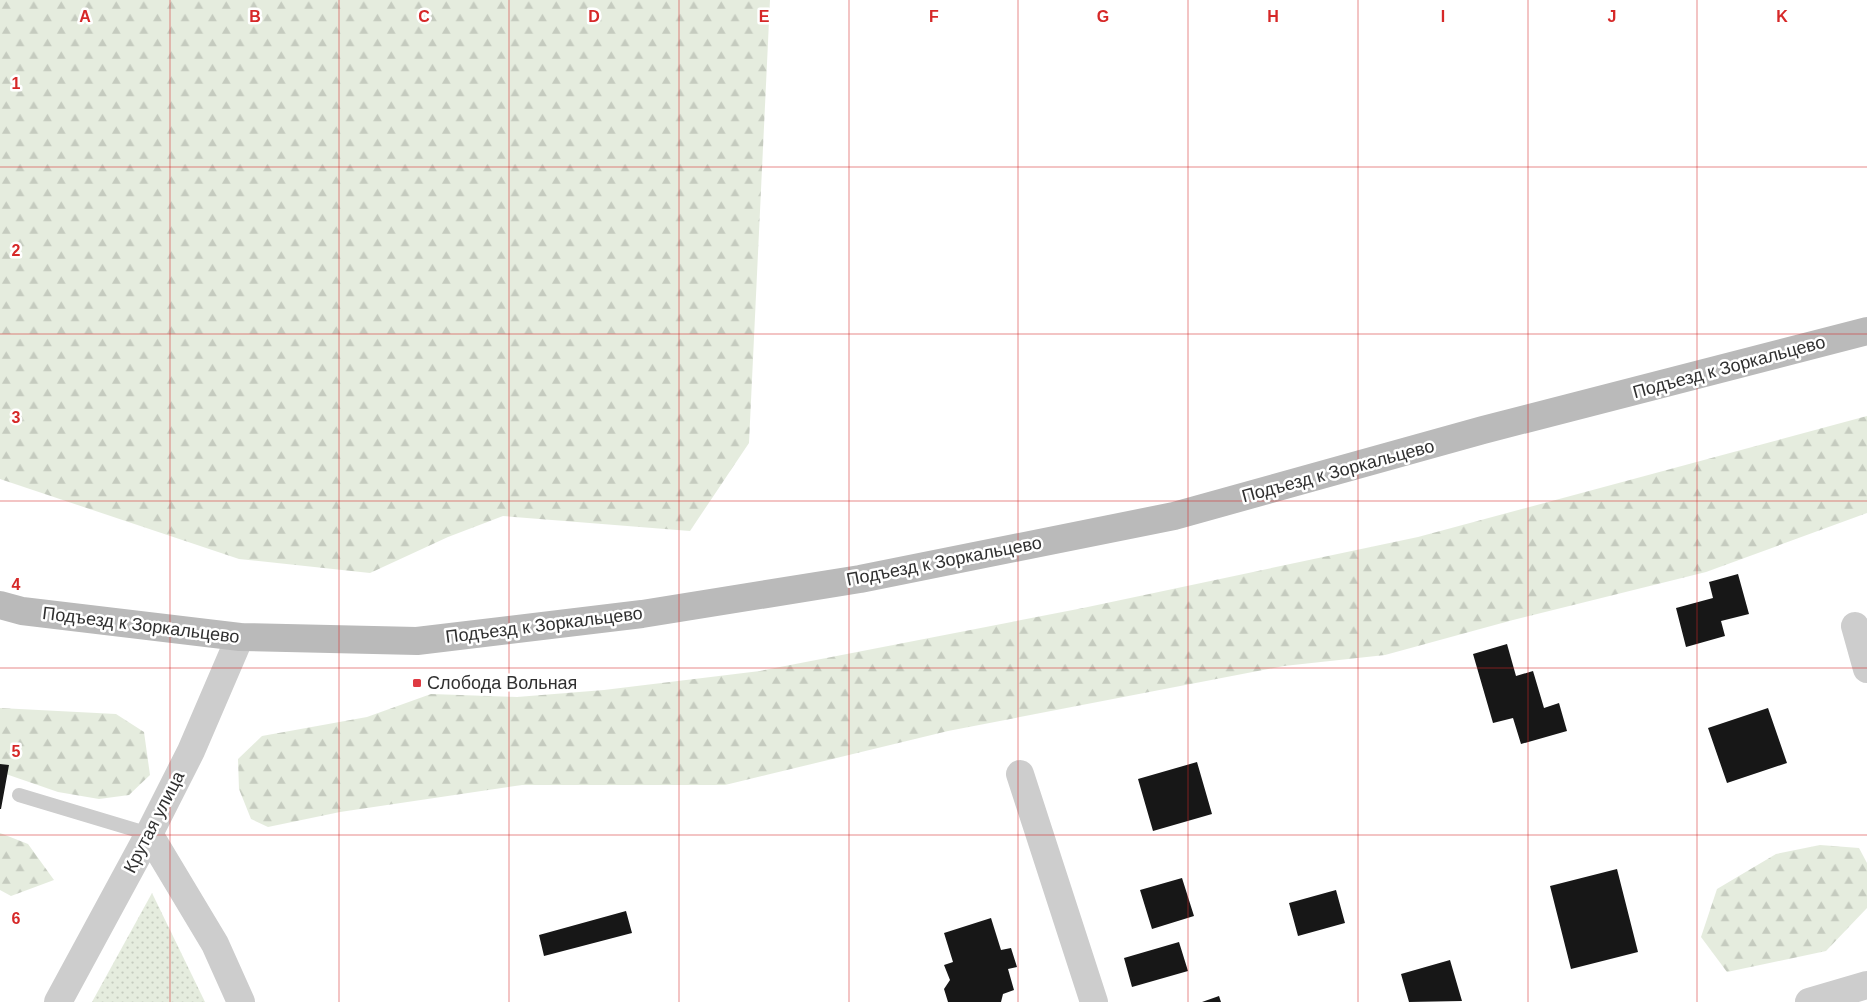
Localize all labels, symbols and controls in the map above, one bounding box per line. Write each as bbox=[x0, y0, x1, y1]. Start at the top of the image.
text: A bbox=[79, 8, 91, 25]
text: B bbox=[249, 8, 261, 25]
text: C bbox=[418, 8, 430, 25]
text: D bbox=[588, 8, 600, 25]
text: E bbox=[759, 8, 770, 25]
text: F bbox=[929, 8, 939, 25]
text: G bbox=[1097, 8, 1109, 25]
text: H bbox=[1267, 8, 1279, 25]
text: I bbox=[1441, 8, 1445, 25]
text: J bbox=[1608, 8, 1616, 25]
text: K bbox=[1776, 8, 1788, 25]
text: 1 bbox=[12, 75, 21, 92]
text: 2 bbox=[12, 242, 21, 259]
street label: Подъезд к Зоркальцево bbox=[1631, 332, 1827, 402]
text: 3 bbox=[12, 409, 21, 426]
street label: Подъезд к Зоркальцево bbox=[1240, 436, 1436, 506]
street label: Подъезд к Зоркальцево bbox=[845, 532, 1043, 590]
text: 4 bbox=[12, 576, 21, 593]
street label: Подъезд к Зоркальцево bbox=[41, 603, 241, 647]
street label: Подъезд к Зоркальцево bbox=[444, 603, 644, 647]
place label: Слобода Вольная bbox=[427, 673, 577, 693]
marker: Слобода Вольная bbox=[411, 677, 423, 689]
text: 5 bbox=[12, 743, 21, 760]
street label: Крутая улица bbox=[120, 767, 189, 876]
text: 6 bbox=[12, 910, 21, 927]

